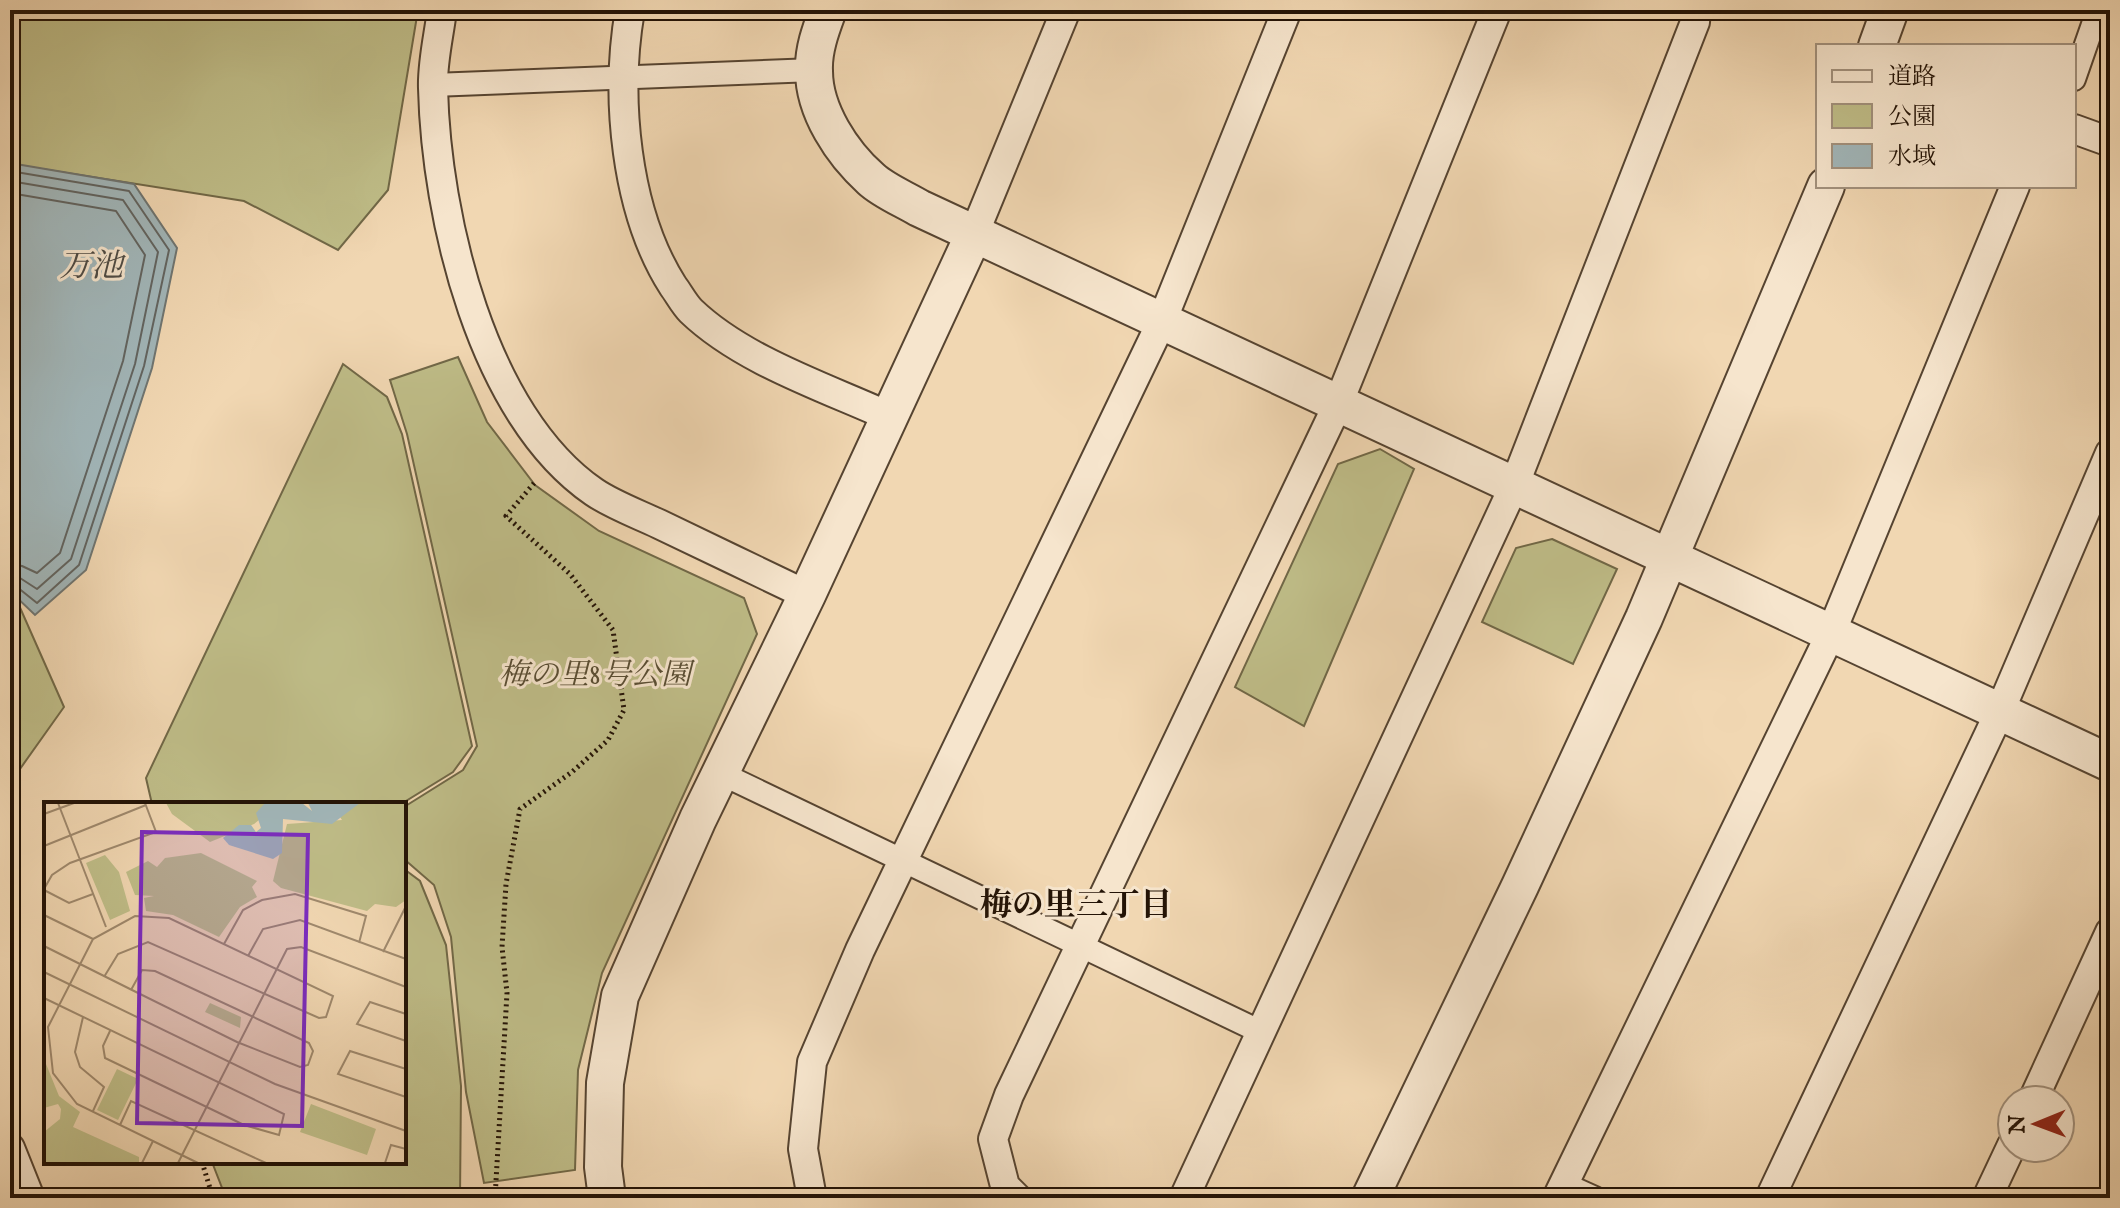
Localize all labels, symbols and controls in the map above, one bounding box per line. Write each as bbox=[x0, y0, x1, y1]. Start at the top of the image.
legend bbox=[1816, 44, 2076, 188]
text: 道路 bbox=[1888, 62, 1936, 93]
text: 公園 bbox=[1888, 102, 1936, 133]
text: 水域 bbox=[1888, 142, 1936, 173]
water label: 万池 bbox=[59, 247, 126, 288]
park label: 梅の里8号公園 bbox=[499, 657, 696, 695]
inset map bbox=[44, 802, 406, 1164]
district label: 梅の里三丁目 bbox=[980, 886, 1172, 927]
north arrow bbox=[1996, 1084, 2076, 1164]
text: N bbox=[2004, 1115, 2032, 1135]

